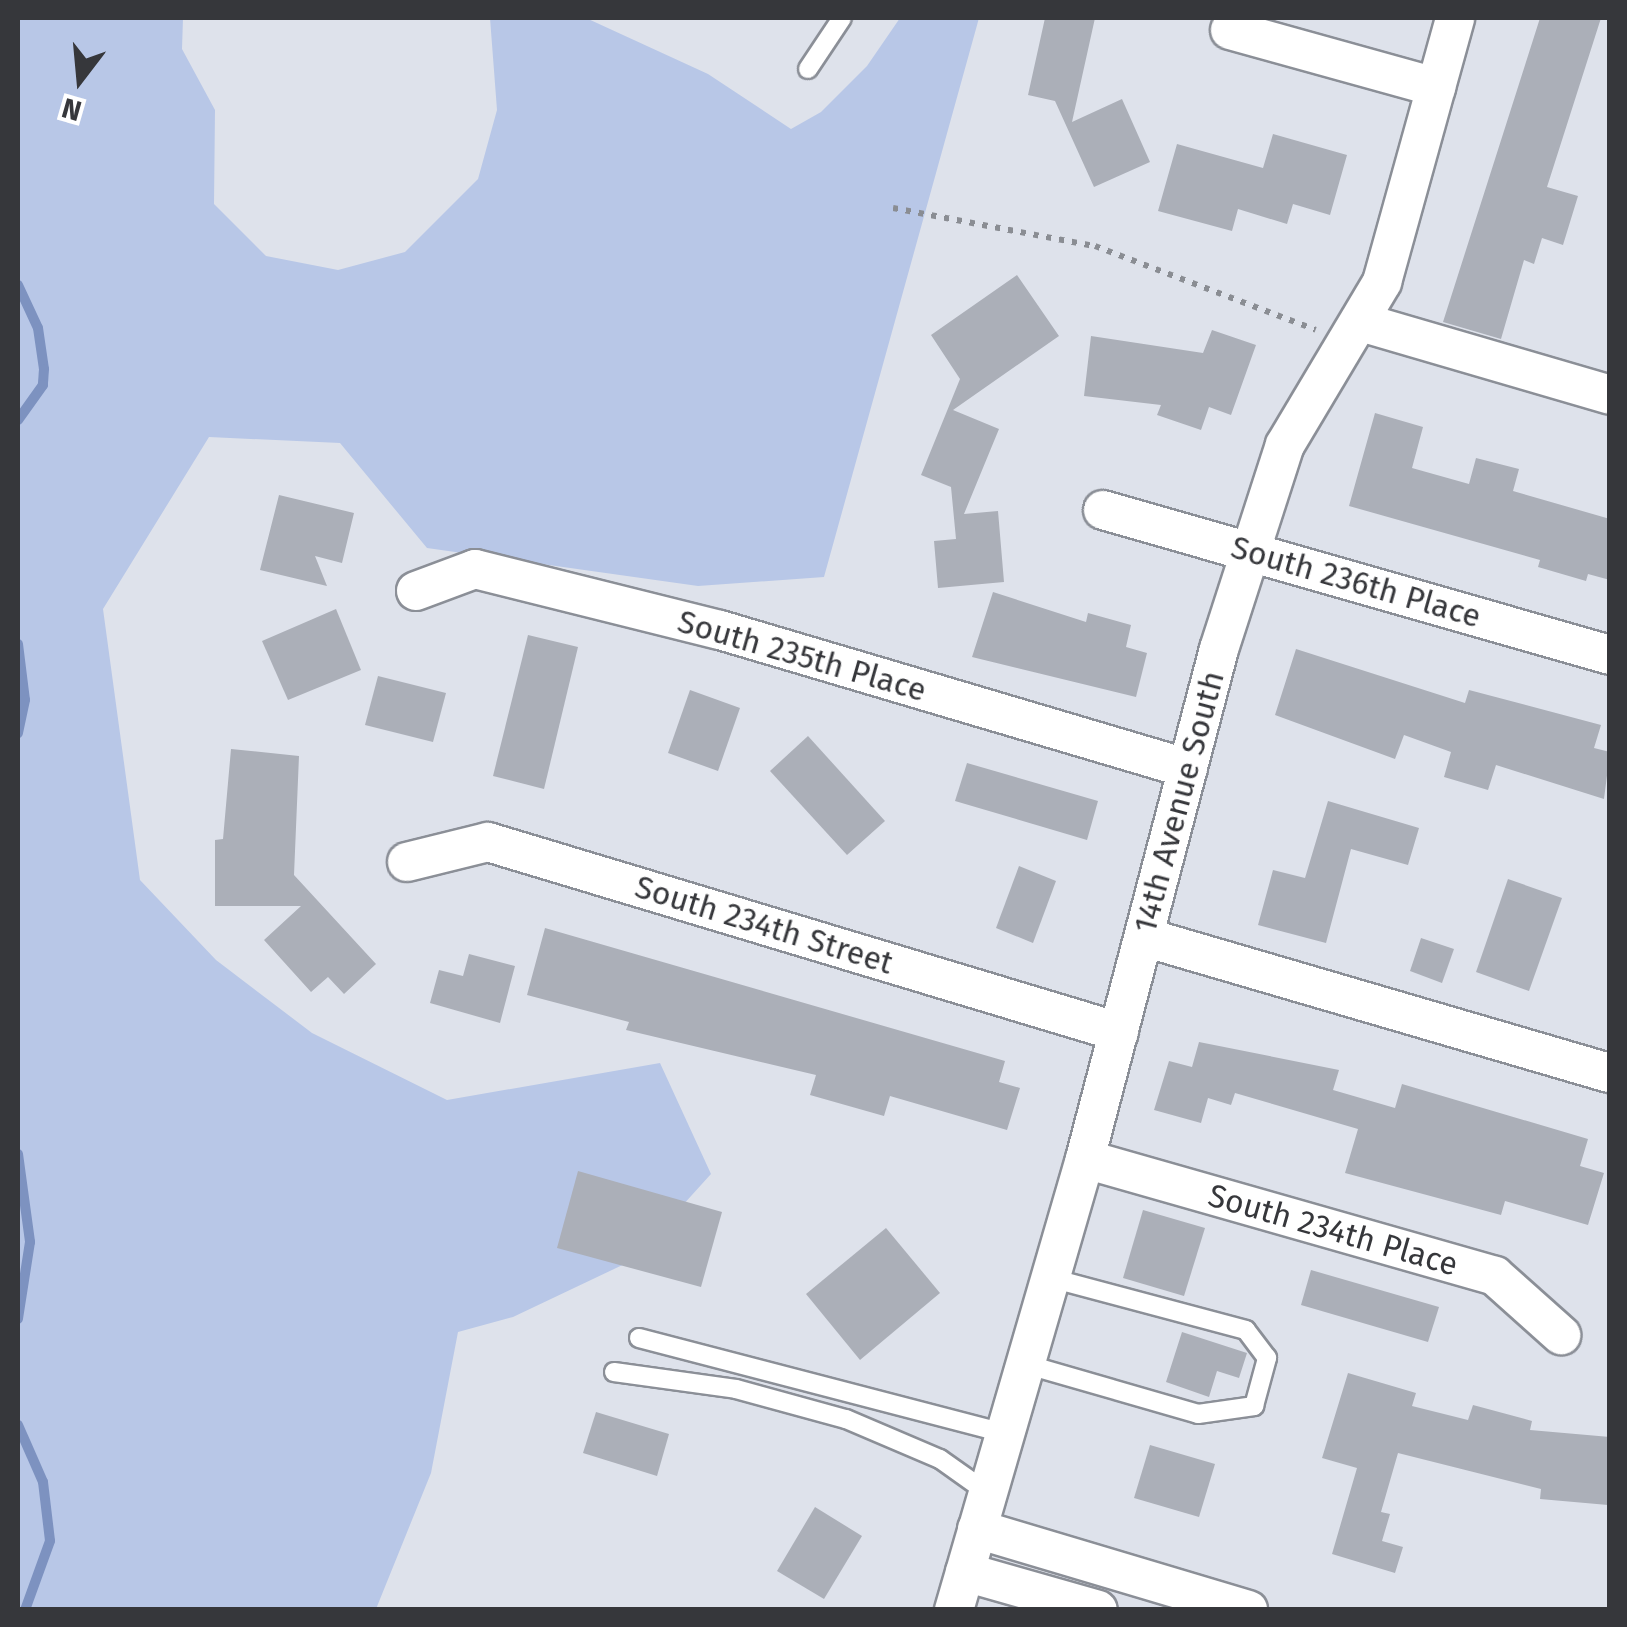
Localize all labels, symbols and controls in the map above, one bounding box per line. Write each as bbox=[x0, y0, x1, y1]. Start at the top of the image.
north arrow bbox=[30, 30, 130, 130]
text: N bbox=[58, 91, 85, 128]
street label: South 236th Place bbox=[1227, 528, 1485, 636]
street label: South 235th Place bbox=[673, 602, 931, 710]
street label: 14th Avenue South bbox=[1126, 667, 1232, 937]
street label: South 234th Street bbox=[630, 868, 898, 982]
street label: South 234th Place bbox=[1204, 1176, 1462, 1284]

